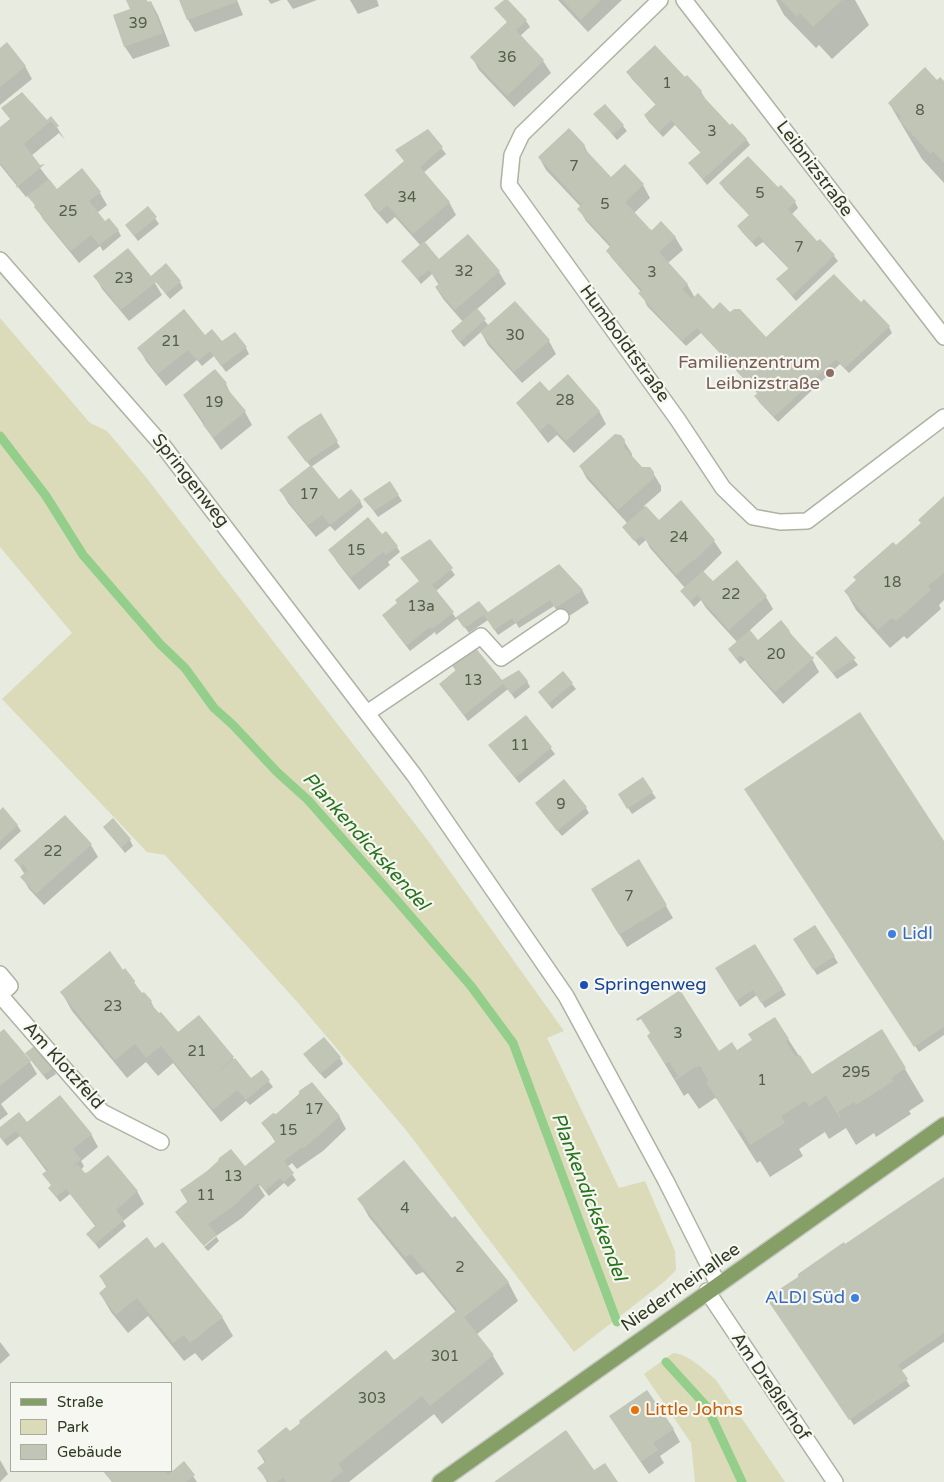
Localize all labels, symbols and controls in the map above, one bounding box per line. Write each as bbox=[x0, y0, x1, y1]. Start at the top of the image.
house number: 39 bbox=[129, 15, 147, 33]
house number: 36 bbox=[498, 49, 516, 67]
house number: 1 bbox=[662, 75, 672, 93]
house number: 8 bbox=[915, 102, 925, 120]
street label: Leibnizstraße bbox=[771, 117, 857, 221]
house number: 3 bbox=[707, 123, 717, 141]
house number: 7 bbox=[569, 158, 579, 176]
house number: 5 bbox=[755, 185, 765, 203]
house number: 34 bbox=[398, 189, 416, 207]
house number: 5 bbox=[600, 196, 610, 214]
house number: 25 bbox=[59, 203, 77, 221]
house number: 7 bbox=[794, 239, 804, 257]
house number: 32 bbox=[455, 263, 473, 281]
house number: 3 bbox=[647, 264, 657, 282]
house number: 23 bbox=[115, 270, 133, 288]
street label: Humboldtstraße bbox=[574, 281, 674, 407]
house number: 30 bbox=[506, 327, 524, 345]
house number: 21 bbox=[162, 333, 180, 351]
place label: Familienzentrum Leibnizstraße bbox=[678, 352, 820, 394]
marker: Familienzentrum Leibnizstraße bbox=[824, 367, 836, 379]
house number: 28 bbox=[556, 392, 574, 410]
house number: 19 bbox=[205, 394, 223, 412]
street label: Springenweg bbox=[147, 430, 233, 532]
house number: 17 bbox=[300, 486, 318, 504]
house number: 24 bbox=[670, 529, 688, 547]
house number: 15 bbox=[347, 542, 365, 560]
house number: 18 bbox=[883, 574, 901, 592]
house number: 22 bbox=[722, 586, 740, 604]
house number: 13a bbox=[407, 598, 435, 616]
house number: 20 bbox=[767, 646, 785, 664]
house number: 13 bbox=[464, 672, 482, 690]
house number: 11 bbox=[511, 737, 529, 755]
water label: Plankendickskendel bbox=[297, 768, 433, 916]
house number: 9 bbox=[556, 796, 566, 814]
house number: 22 bbox=[44, 843, 62, 861]
house number: 7 bbox=[624, 888, 634, 906]
place label: Lidl bbox=[902, 923, 933, 945]
marker: Lidl bbox=[886, 928, 898, 940]
place label: Springenweg bbox=[594, 974, 707, 996]
marker: Springenweg bbox=[578, 979, 590, 991]
house number: 23 bbox=[104, 998, 122, 1016]
street label: Am Klotzfeld bbox=[18, 1018, 108, 1114]
house number: 3 bbox=[673, 1025, 683, 1043]
house number: 21 bbox=[188, 1043, 206, 1061]
house number: 295 bbox=[842, 1064, 870, 1082]
house number: 1 bbox=[757, 1072, 767, 1090]
house number: 17 bbox=[305, 1101, 323, 1119]
water label: Plankendickskendel bbox=[545, 1110, 631, 1284]
house number: 15 bbox=[279, 1122, 297, 1140]
house number: 13 bbox=[224, 1168, 242, 1186]
house number: 11 bbox=[197, 1187, 215, 1205]
house number: 4 bbox=[400, 1200, 410, 1218]
street label: Niederrheinallee bbox=[617, 1239, 745, 1337]
house number: 2 bbox=[455, 1259, 465, 1277]
place label: ALDI Süd bbox=[765, 1287, 845, 1309]
marker: ALDI Süd bbox=[849, 1292, 861, 1304]
street label: Am Dreßlerhof bbox=[726, 1329, 814, 1445]
house number: 301 bbox=[431, 1348, 459, 1366]
legend bbox=[10, 1382, 172, 1472]
house number: 303 bbox=[358, 1390, 386, 1408]
text: Straße bbox=[57, 1393, 103, 1411]
place label: Little Johns bbox=[645, 1399, 743, 1421]
marker: Little Johns bbox=[629, 1404, 641, 1416]
text: Park bbox=[57, 1418, 89, 1436]
text: Gebäude bbox=[57, 1443, 122, 1461]

